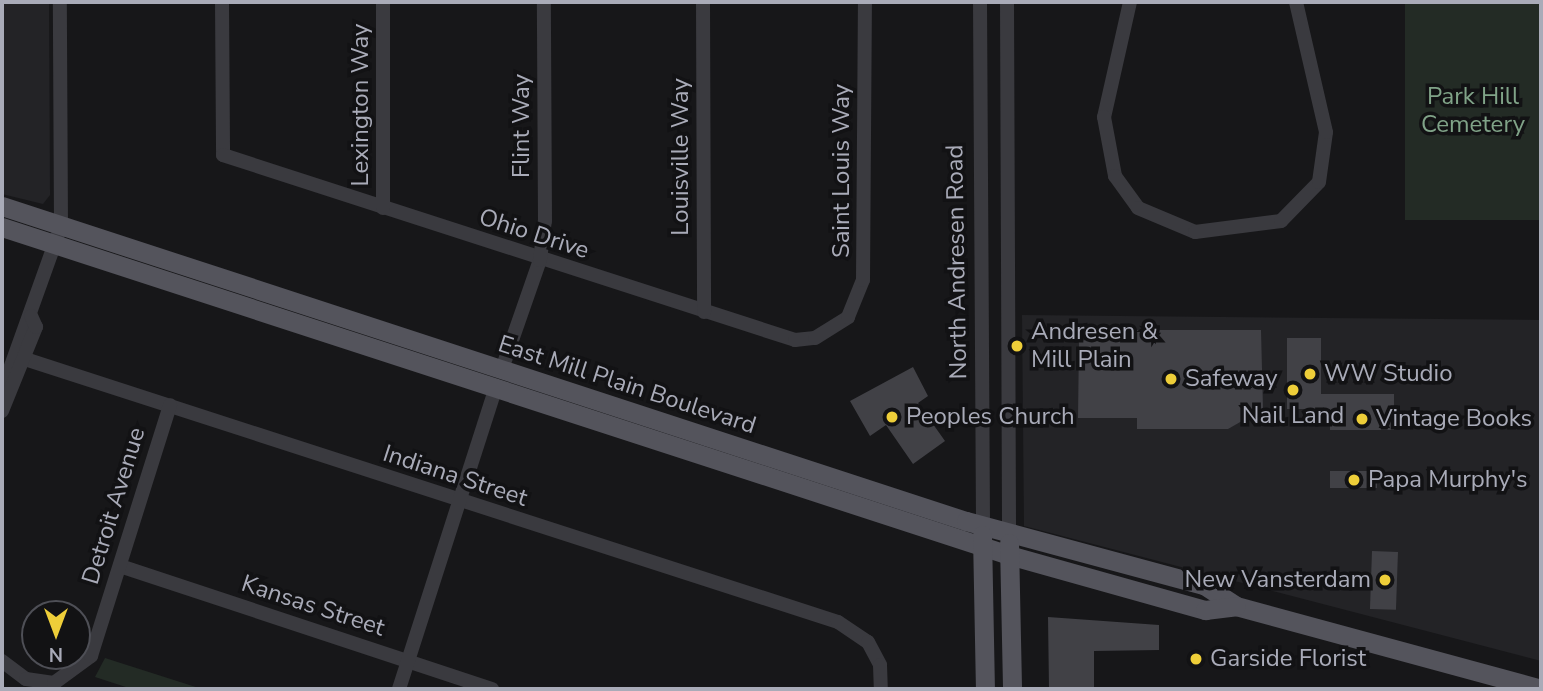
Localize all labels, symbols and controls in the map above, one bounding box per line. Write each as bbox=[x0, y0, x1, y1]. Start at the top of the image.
street label: Lexington Way bbox=[347, 24, 375, 186]
street label: Flint Way bbox=[508, 74, 536, 178]
street label: Louisville Way bbox=[667, 78, 695, 236]
park label: Park Hill Cemetery bbox=[1421, 83, 1525, 139]
street label: Saint Louis Way bbox=[828, 84, 856, 258]
street label: North Andresen Road bbox=[941, 144, 973, 380]
street label: Ohio Drive bbox=[475, 203, 593, 265]
place label: Andresen & Mill Plain bbox=[1031, 318, 1158, 374]
street label: East Mill Plain Boulevard bbox=[495, 330, 759, 440]
marker: Andresen & Mill Plain bbox=[1009, 338, 1025, 354]
place label: WW Studio bbox=[1324, 360, 1453, 388]
place label: Safeway bbox=[1185, 365, 1278, 393]
marker: WW Studio bbox=[1302, 366, 1318, 382]
marker: Safeway bbox=[1163, 371, 1179, 387]
marker: Nail Land bbox=[1285, 382, 1301, 398]
place label: Nail Land bbox=[1242, 402, 1344, 430]
place label: Peoples Church bbox=[906, 403, 1075, 431]
place label: Vintage Books bbox=[1376, 405, 1532, 433]
marker: Peoples Church bbox=[884, 409, 900, 425]
marker: Vintage Books bbox=[1354, 411, 1370, 427]
street label: Detroit Avenue bbox=[76, 424, 152, 588]
street label: Indiana Street bbox=[379, 439, 531, 513]
place label: Papa Murphy's bbox=[1368, 466, 1527, 494]
marker: Papa Murphy's bbox=[1346, 472, 1362, 488]
place label: New Vansterdam bbox=[1185, 566, 1371, 594]
street label: Kansas Street bbox=[238, 569, 388, 643]
marker: New Vansterdam bbox=[1377, 572, 1393, 588]
north arrow bbox=[21, 600, 91, 670]
text: N bbox=[49, 641, 63, 667]
place label: Garside Florist bbox=[1210, 645, 1366, 673]
marker: Garside Florist bbox=[1188, 651, 1204, 667]

